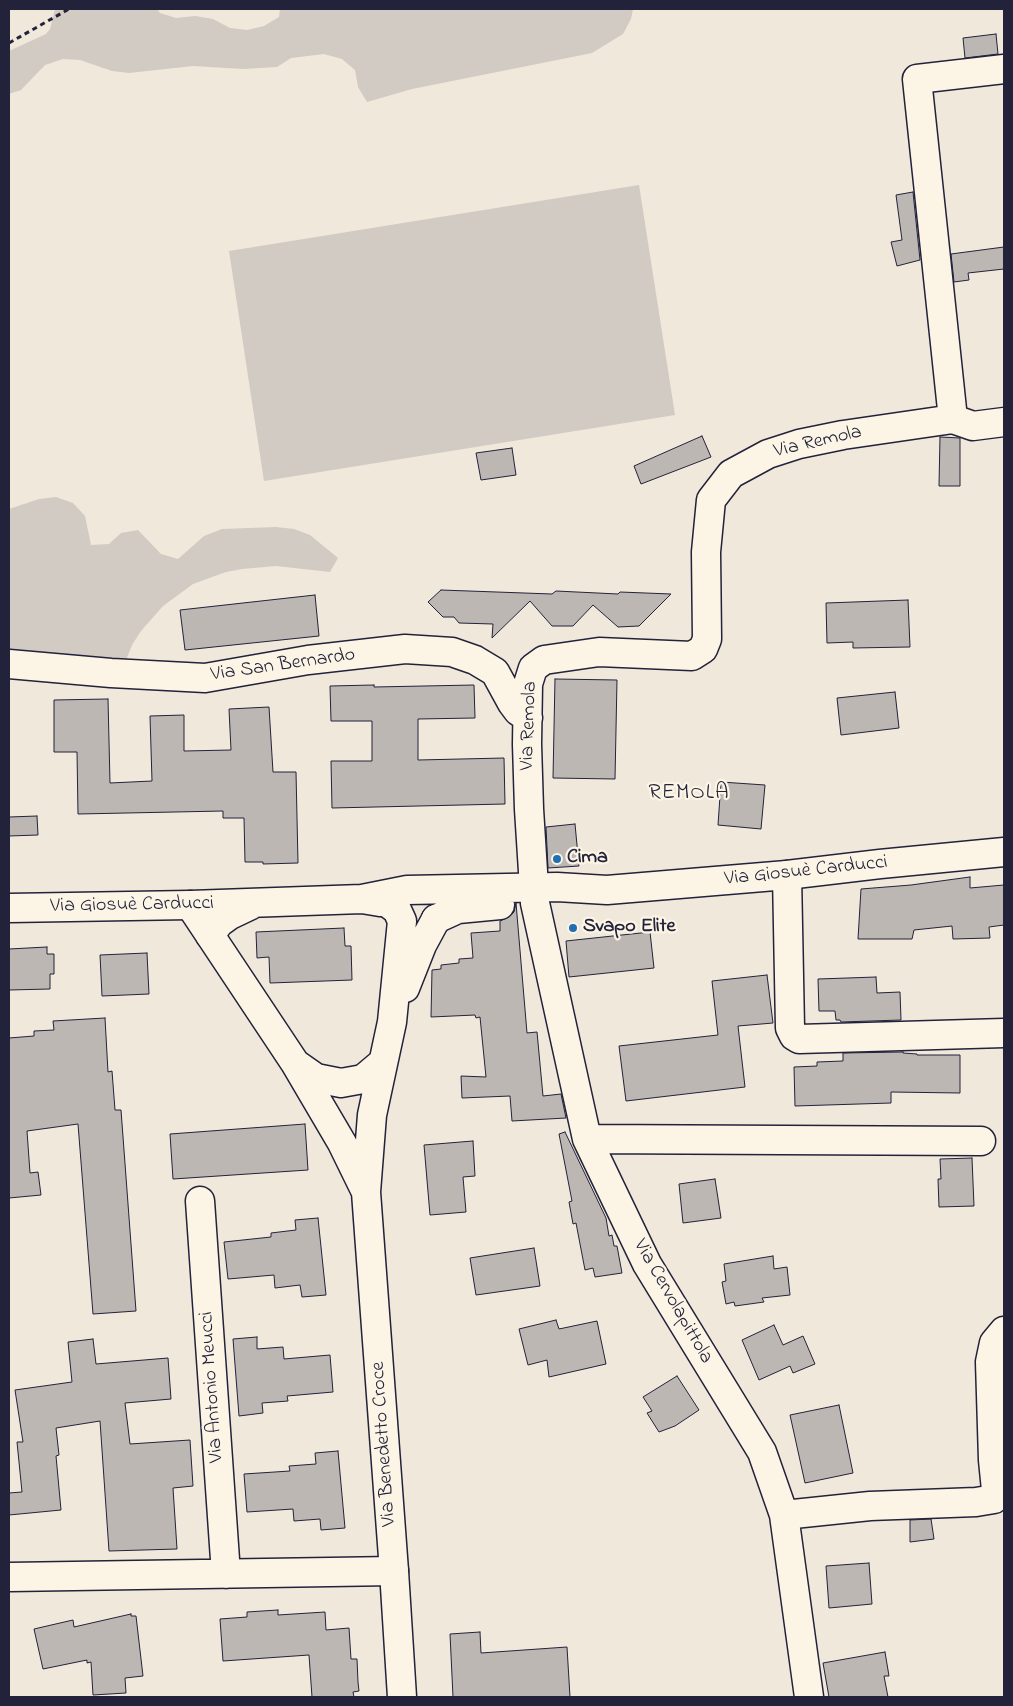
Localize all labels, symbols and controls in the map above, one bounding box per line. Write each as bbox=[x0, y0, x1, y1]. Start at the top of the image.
street label: Via Remola bbox=[772, 421, 864, 465]
street label: Via San Bernardo bbox=[209, 644, 357, 688]
street label: Via Remola bbox=[516, 681, 544, 771]
district label: REMOLA bbox=[648, 781, 730, 807]
place label: Cima bbox=[567, 847, 608, 871]
street label: Via Giosuè Carducci bbox=[723, 852, 889, 892]
marker: Cima bbox=[551, 853, 563, 865]
street label: Via Giosuè Carducci bbox=[50, 893, 214, 919]
place label: Svapo Elite bbox=[583, 916, 675, 940]
marker: Svapo Elite bbox=[567, 922, 579, 934]
street label: Via Cervolapittola bbox=[627, 1236, 717, 1368]
street label: Via Antonio Meucci bbox=[196, 1310, 230, 1464]
street label: Via Benedetto Croce bbox=[367, 1361, 403, 1527]

